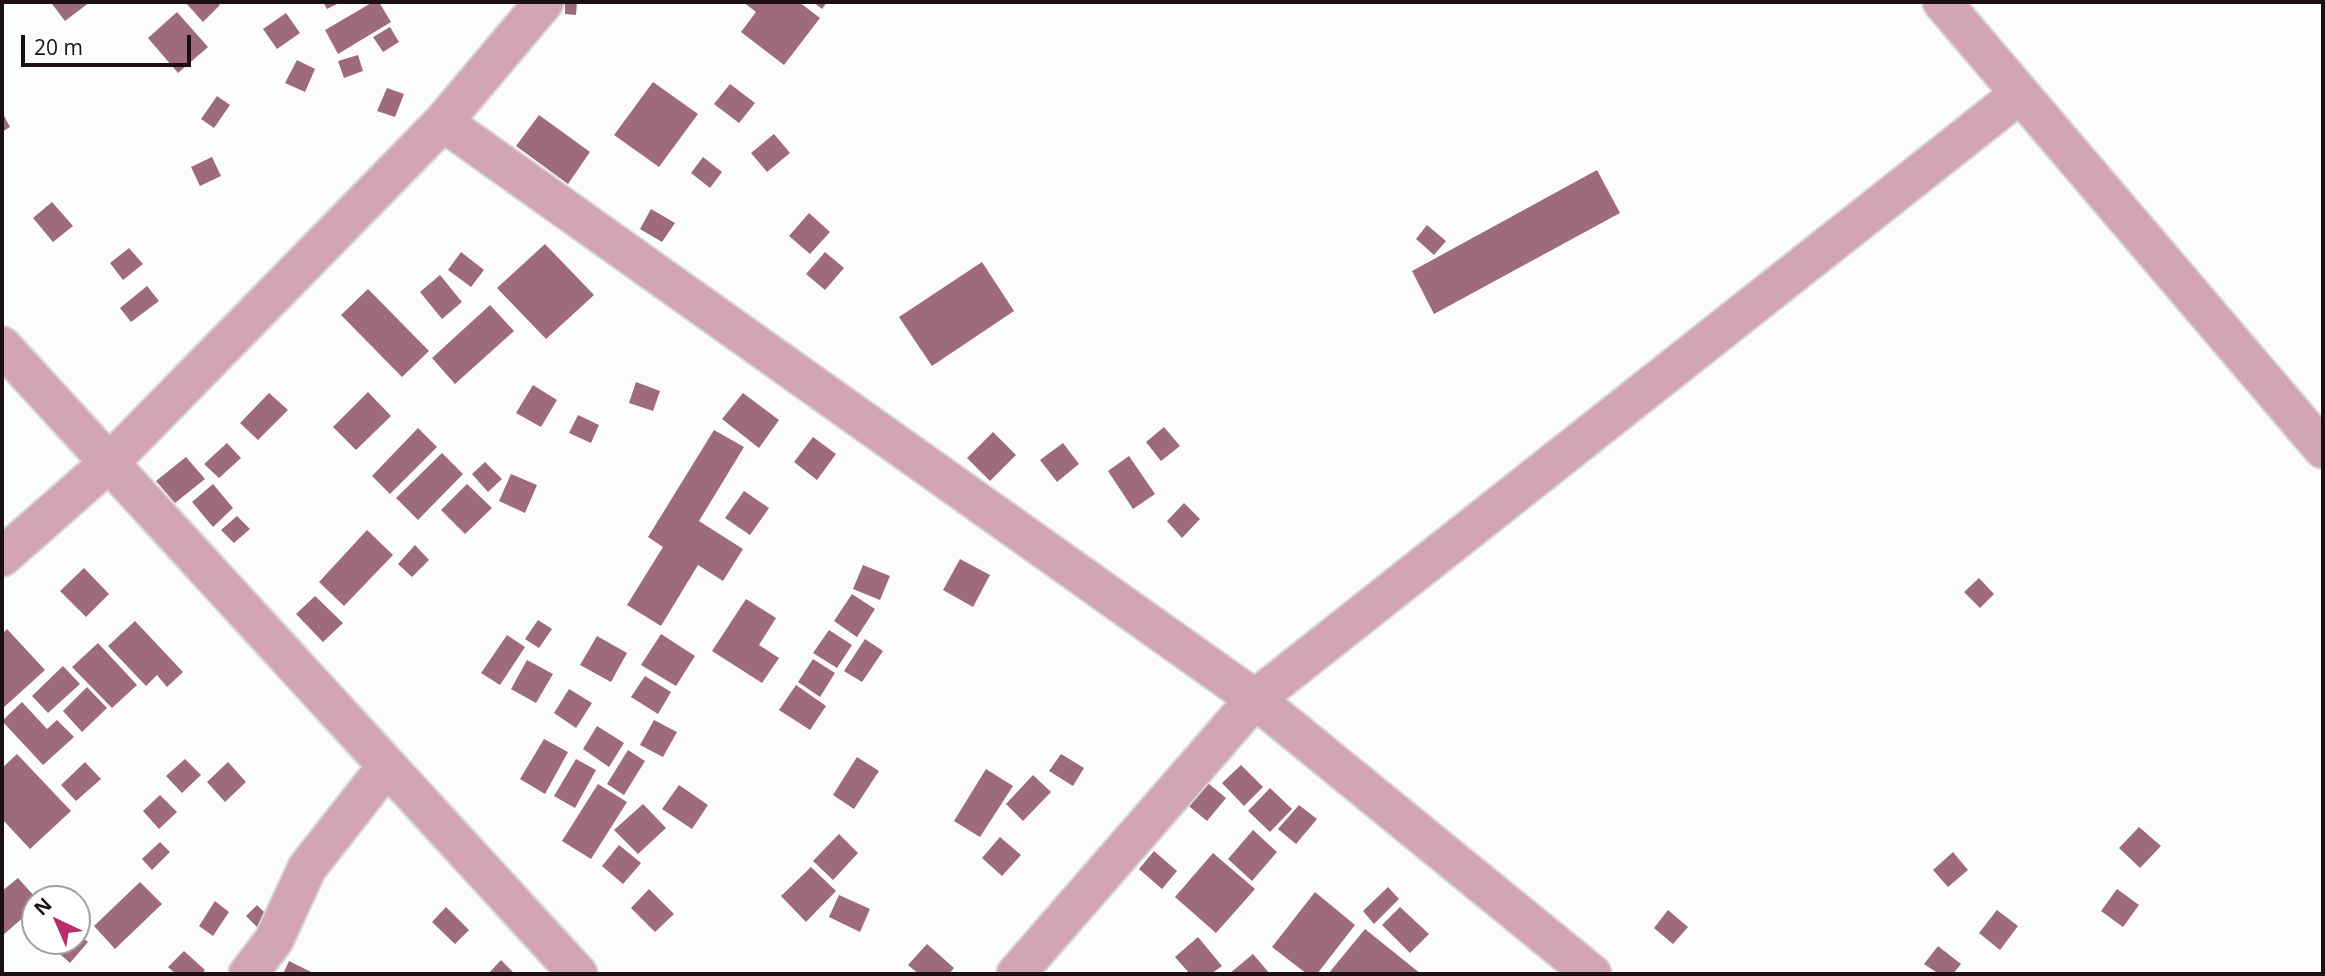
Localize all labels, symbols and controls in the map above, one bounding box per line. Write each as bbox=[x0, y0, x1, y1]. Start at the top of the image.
scale bar bbox=[24, 21, 194, 65]
text: 20 m bbox=[34, 33, 83, 61]
north arrow bbox=[21, 885, 91, 955]
text: N bbox=[28, 892, 57, 921]

